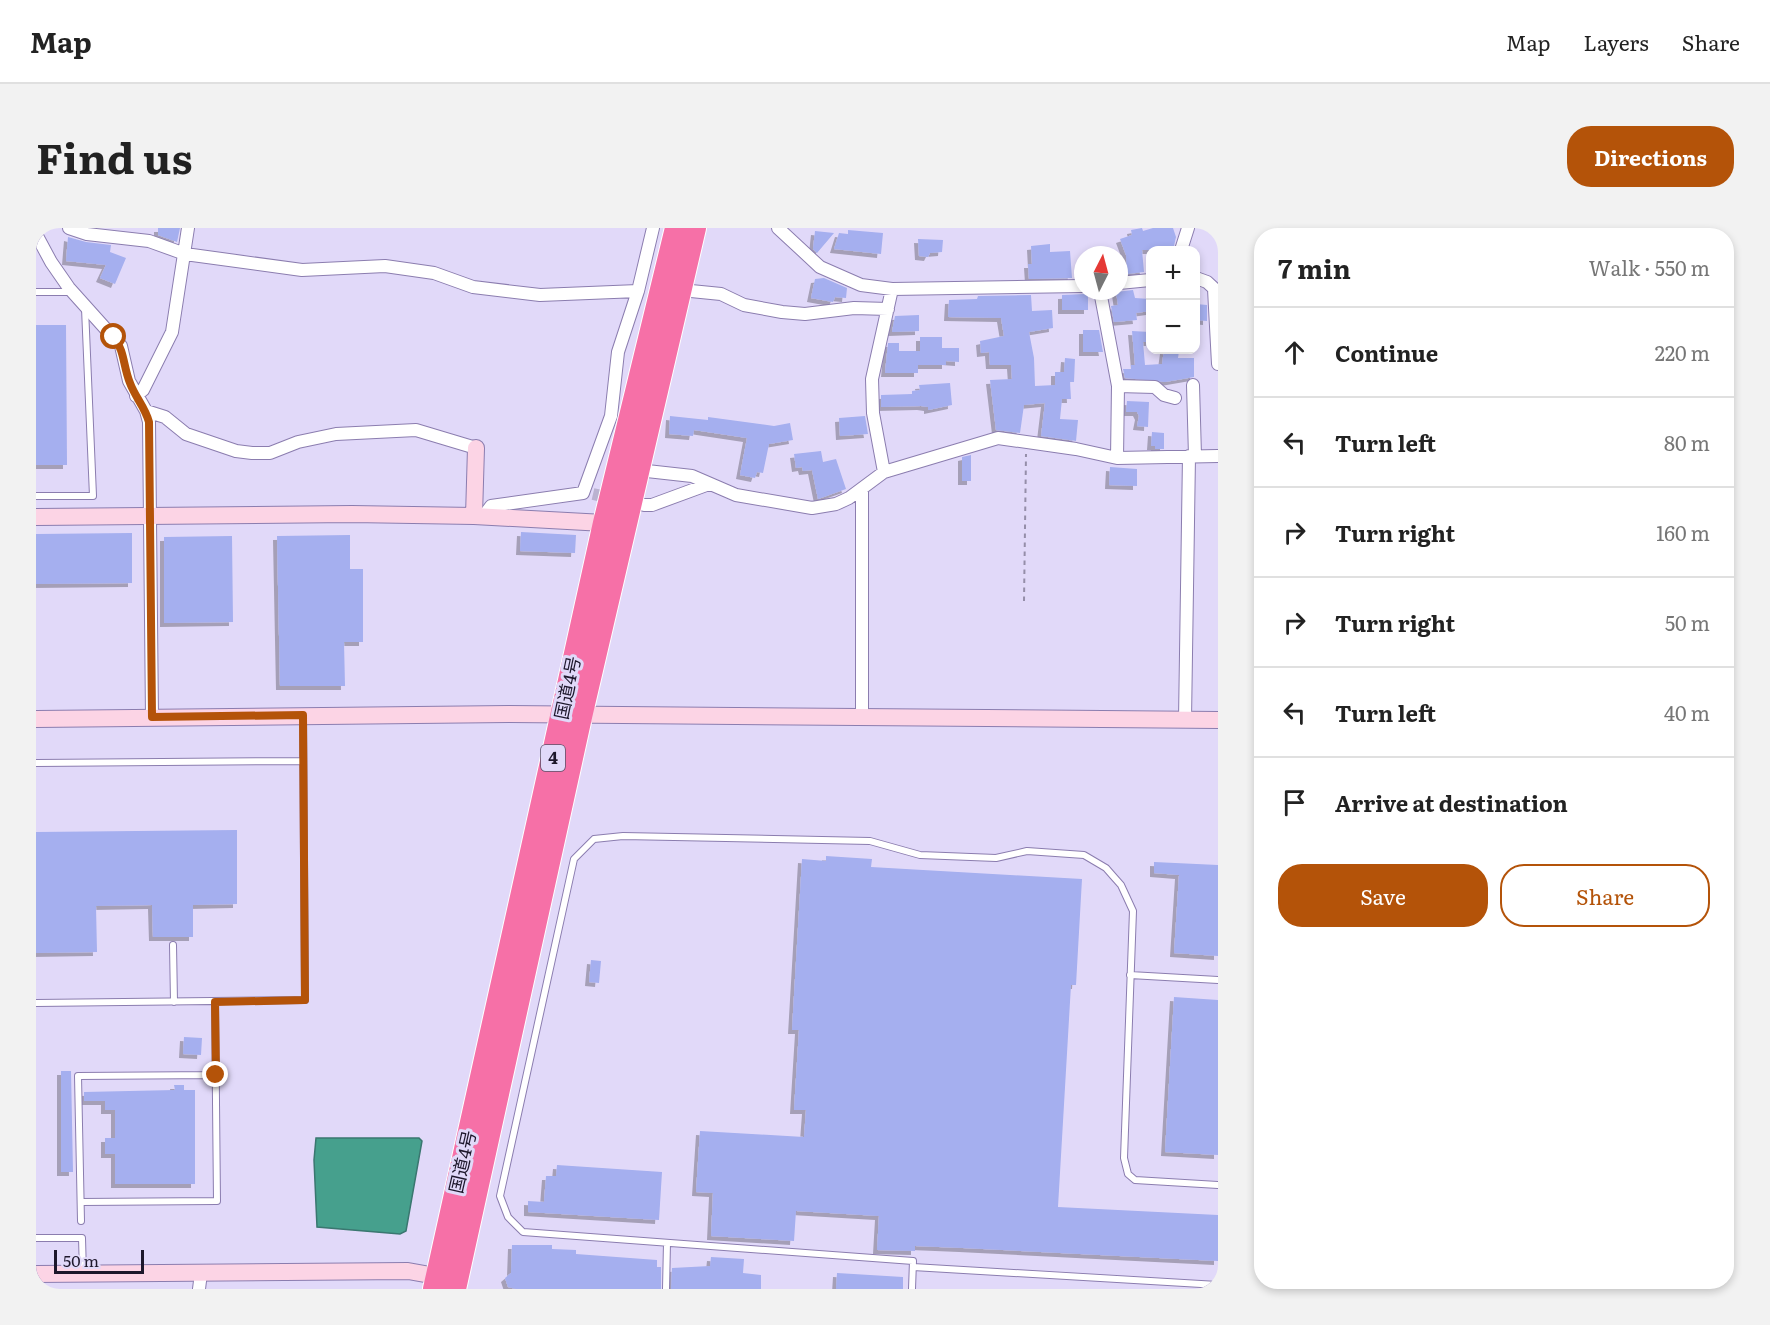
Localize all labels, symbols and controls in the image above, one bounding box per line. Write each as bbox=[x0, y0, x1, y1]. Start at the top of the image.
text: Map bbox=[30, 20, 92, 62]
text: Map bbox=[1506, 26, 1551, 57]
text: Layers bbox=[1584, 26, 1649, 57]
text: Share bbox=[1682, 26, 1740, 57]
text: Find us bbox=[36, 125, 193, 187]
button: Directions bbox=[1567, 126, 1734, 187]
north arrow bbox=[1074, 246, 1128, 300]
map controls bbox=[1146, 246, 1200, 354]
button: + bbox=[1146, 246, 1200, 300]
text: 7 min bbox=[1278, 248, 1351, 287]
text: Walk · 550 m bbox=[1589, 252, 1710, 282]
button: − bbox=[1146, 300, 1200, 354]
route start bbox=[100, 323, 126, 349]
icon: ahead bbox=[1278, 336, 1311, 369]
text: Continue bbox=[1335, 336, 1438, 369]
text: 220 m bbox=[1655, 337, 1710, 367]
icon: left bbox=[1278, 426, 1311, 459]
text: Turn left bbox=[1335, 426, 1436, 459]
text: 80 m bbox=[1664, 427, 1710, 457]
icon: right bbox=[1278, 516, 1311, 549]
text: Turn right bbox=[1335, 516, 1455, 549]
text: 160 m bbox=[1656, 517, 1710, 547]
icon: right bbox=[1278, 606, 1311, 639]
text: Turn right bbox=[1335, 606, 1455, 639]
text: 50 m bbox=[1665, 607, 1710, 637]
street label: 国道4号 bbox=[547, 654, 586, 722]
icon: left bbox=[1278, 696, 1311, 729]
text: Turn left bbox=[1335, 696, 1436, 729]
text: 40 m bbox=[1664, 697, 1710, 727]
road number: 4 bbox=[541, 745, 565, 771]
icon: arrive bbox=[1278, 786, 1311, 819]
text: Arrive at destination bbox=[1335, 786, 1568, 819]
button: Save bbox=[1278, 864, 1488, 927]
button: Share bbox=[1500, 864, 1710, 927]
route end bbox=[202, 1061, 228, 1087]
street label: 国道4号 bbox=[441, 1127, 482, 1196]
scale bar bbox=[54, 1247, 144, 1274]
text: 50 m bbox=[63, 1248, 99, 1272]

